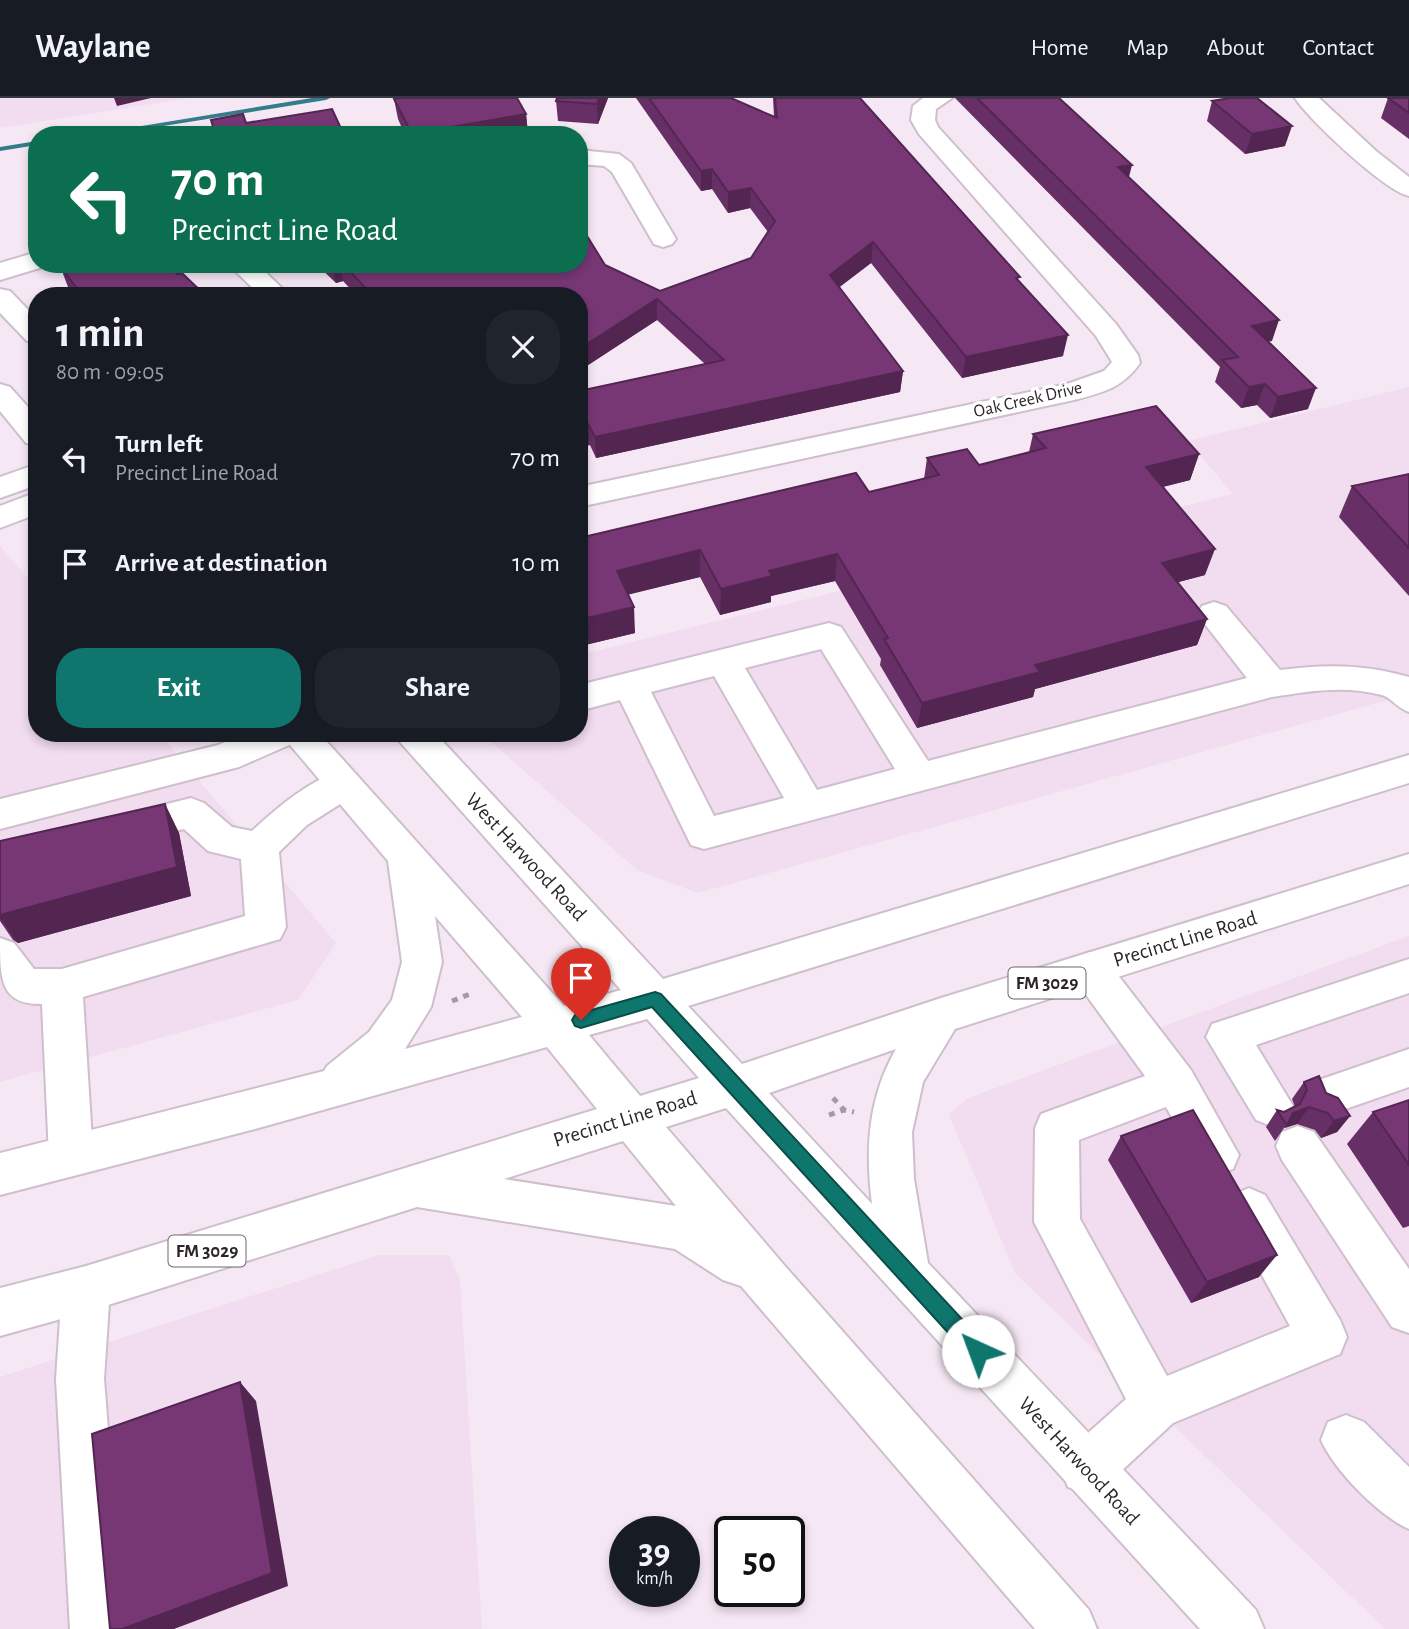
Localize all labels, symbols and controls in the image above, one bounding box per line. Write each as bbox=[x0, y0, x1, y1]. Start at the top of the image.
text: Waylane bbox=[35, 31, 151, 64]
text: Home bbox=[1031, 36, 1089, 60]
text: Map bbox=[1127, 36, 1169, 60]
text: About bbox=[1207, 36, 1264, 60]
text: Contact bbox=[1302, 36, 1374, 60]
icon: left bbox=[56, 154, 147, 245]
text: 70 m bbox=[171, 156, 265, 205]
text: Precinct Line Road bbox=[171, 214, 398, 246]
button: close bbox=[486, 310, 560, 384]
text: 1 min bbox=[56, 312, 145, 354]
text: 80 m · 09:05 bbox=[56, 361, 164, 384]
street label: Oak Creek Drive bbox=[972, 379, 1084, 421]
text: Turn left bbox=[115, 431, 203, 457]
icon: left bbox=[56, 440, 94, 478]
text: 70 m bbox=[510, 445, 560, 471]
text: Precinct Line Road bbox=[115, 462, 278, 485]
icon: arrive bbox=[56, 545, 94, 583]
text: Arrive at destination bbox=[115, 550, 328, 576]
text: 10 m bbox=[512, 550, 560, 576]
button: Exit bbox=[56, 648, 301, 728]
button: Share bbox=[315, 648, 560, 728]
street label: West Harwood Road bbox=[462, 789, 591, 925]
street label: Precinct Line Road bbox=[1111, 907, 1259, 971]
pin bbox=[551, 948, 611, 1020]
icon: arrive bbox=[562, 959, 600, 997]
road number: FM 3029 bbox=[1009, 968, 1086, 998]
street label: Precinct Line Road bbox=[551, 1087, 699, 1151]
road number: FM 3029 bbox=[168, 1236, 246, 1266]
position arrow bbox=[941, 1314, 1015, 1388]
street label: West Harwood Road bbox=[1015, 1393, 1144, 1529]
speed limit sign: 50 bbox=[714, 1516, 805, 1607]
text: 39 bbox=[638, 1535, 670, 1570]
text: km/h bbox=[636, 1570, 673, 1588]

